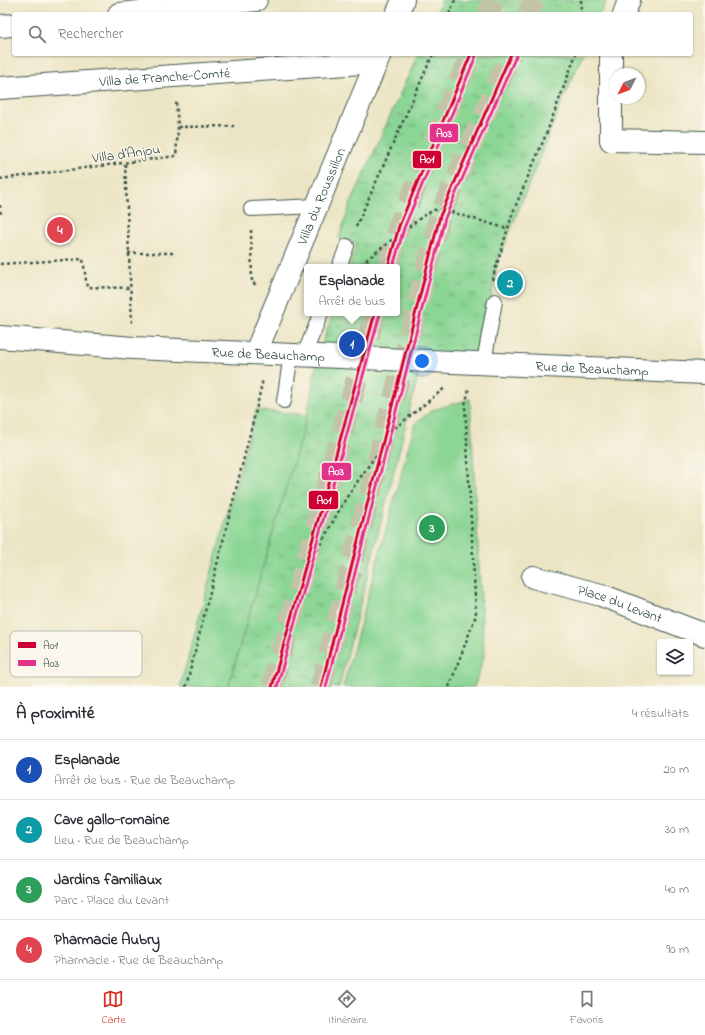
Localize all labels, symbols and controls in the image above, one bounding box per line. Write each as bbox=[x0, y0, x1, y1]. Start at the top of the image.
search box bbox=[12, 12, 693, 56]
icon: search bbox=[26, 23, 48, 45]
text: Rechercher bbox=[58, 23, 123, 45]
street label: Villa de Franche-Comté bbox=[98, 63, 232, 93]
north arrow bbox=[609, 68, 645, 104]
line badge: A03 bbox=[429, 123, 459, 143]
text: A03 bbox=[436, 126, 452, 142]
street label: Villa d'Anjou bbox=[90, 139, 162, 170]
street label: Villa du Roussillon bbox=[292, 145, 352, 249]
line badge: A01 bbox=[412, 150, 442, 169]
text: A01 bbox=[419, 152, 435, 168]
pin: 4 bbox=[47, 215, 73, 245]
popup bbox=[304, 264, 400, 316]
pin: 2 bbox=[497, 268, 523, 298]
text: Esplanade bbox=[319, 270, 384, 292]
text: Arrêt de bus bbox=[319, 292, 385, 311]
pin: 1 bbox=[339, 329, 365, 359]
street label: Rue de Beauchamp bbox=[211, 342, 326, 368]
your location bbox=[412, 351, 432, 371]
street label: Rue de Beauchamp bbox=[535, 357, 649, 383]
line badge: A03 bbox=[321, 462, 352, 481]
text: A03 bbox=[328, 464, 344, 480]
line badge: A01 bbox=[308, 490, 339, 510]
text: A01 bbox=[316, 493, 332, 509]
pin: 3 bbox=[419, 513, 445, 543]
street label: Place du Levant bbox=[575, 580, 665, 630]
legend bbox=[10, 631, 142, 677]
text: A01 bbox=[43, 638, 59, 654]
map controls bbox=[657, 639, 693, 675]
button: layers bbox=[657, 639, 693, 675]
text: A03 bbox=[43, 656, 60, 672]
text: À proximité bbox=[16, 701, 94, 726]
text: 4 résultats bbox=[632, 704, 689, 723]
text: Esplanade bbox=[54, 749, 120, 771]
text: 1 bbox=[27, 760, 31, 779]
text: 20 m bbox=[664, 760, 689, 779]
text: Arrêt de bus · Rue de Beauchamp bbox=[54, 771, 235, 790]
text: Cave gallo-romaine bbox=[54, 809, 169, 831]
text: 2 bbox=[26, 820, 32, 839]
text: 30 m bbox=[665, 820, 689, 839]
text: Lieu · Rue de Beauchamp bbox=[54, 831, 189, 850]
text: Jardins familiaux bbox=[54, 869, 162, 891]
text: 3 bbox=[26, 880, 32, 899]
text: 40 m bbox=[665, 880, 689, 899]
text: Parc · Place du Levant bbox=[54, 891, 169, 910]
text: Pharmacie Aubry bbox=[54, 929, 160, 951]
text: 4 bbox=[26, 940, 32, 959]
text: 90 m bbox=[666, 940, 689, 959]
text: Pharmacie · Rue de Beauchamp bbox=[54, 951, 223, 970]
tab: Carte bbox=[101, 988, 125, 1028]
tab: Itinéraire bbox=[328, 988, 367, 1028]
tab: Favoris bbox=[570, 988, 604, 1028]

